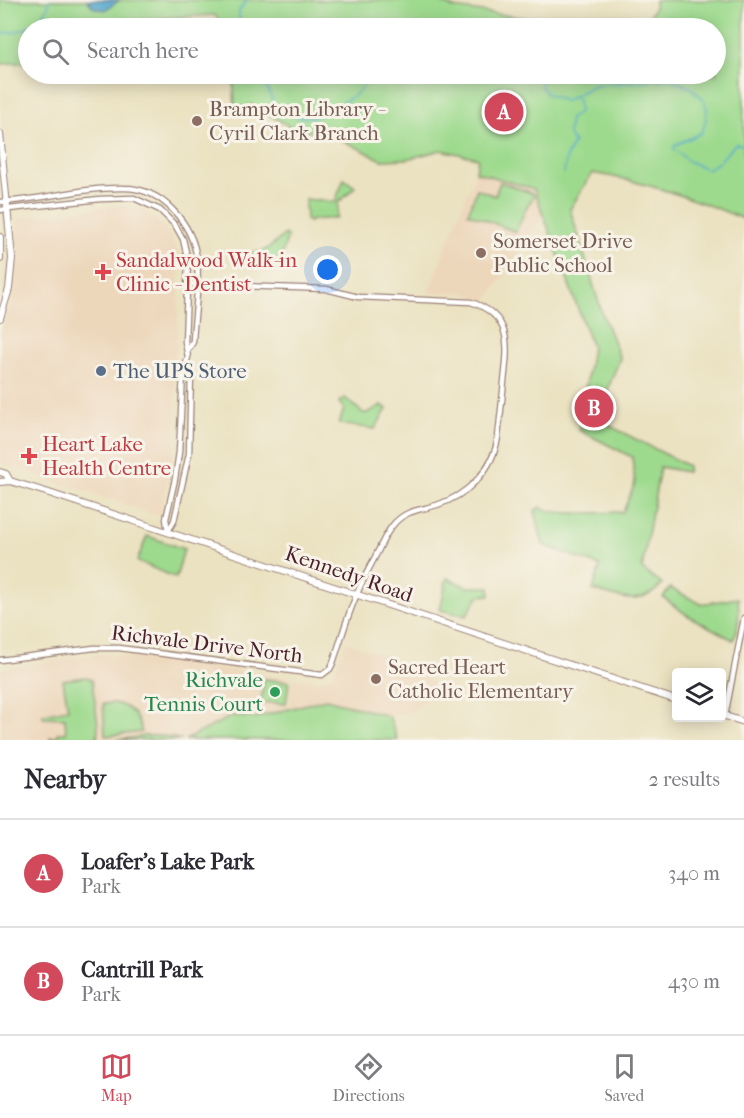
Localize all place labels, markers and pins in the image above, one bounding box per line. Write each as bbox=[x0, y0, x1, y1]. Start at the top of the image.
pin: A bbox=[484, 90, 524, 134]
place label: Brampton Library - Cyril Clark Branch bbox=[209, 97, 386, 145]
marker: Brampton Library - Cyril Clark Branch bbox=[190, 114, 204, 128]
place label: Somerset Drive Public School bbox=[493, 229, 633, 277]
marker: Somerset Drive Public School bbox=[474, 246, 488, 260]
place label: Sandalwood Walk-in Clinic - Dentist bbox=[116, 248, 297, 296]
marker: Sandalwood Walk-in Clinic - Dentist bbox=[94, 263, 112, 281]
place label: The UPS Store bbox=[113, 359, 247, 383]
marker: The UPS Store bbox=[94, 364, 108, 378]
pin: B bbox=[574, 386, 614, 430]
place label: Heart Lake Health Centre bbox=[42, 432, 171, 480]
marker: Heart Lake Health Centre bbox=[20, 447, 38, 465]
place label: Sacred Heart Catholic Elementary bbox=[388, 655, 574, 703]
place label: Richvale Tennis Court bbox=[144, 668, 263, 716]
marker: Sacred Heart Catholic Elementary bbox=[369, 672, 383, 686]
marker: Richvale Tennis Court bbox=[268, 685, 282, 699]

